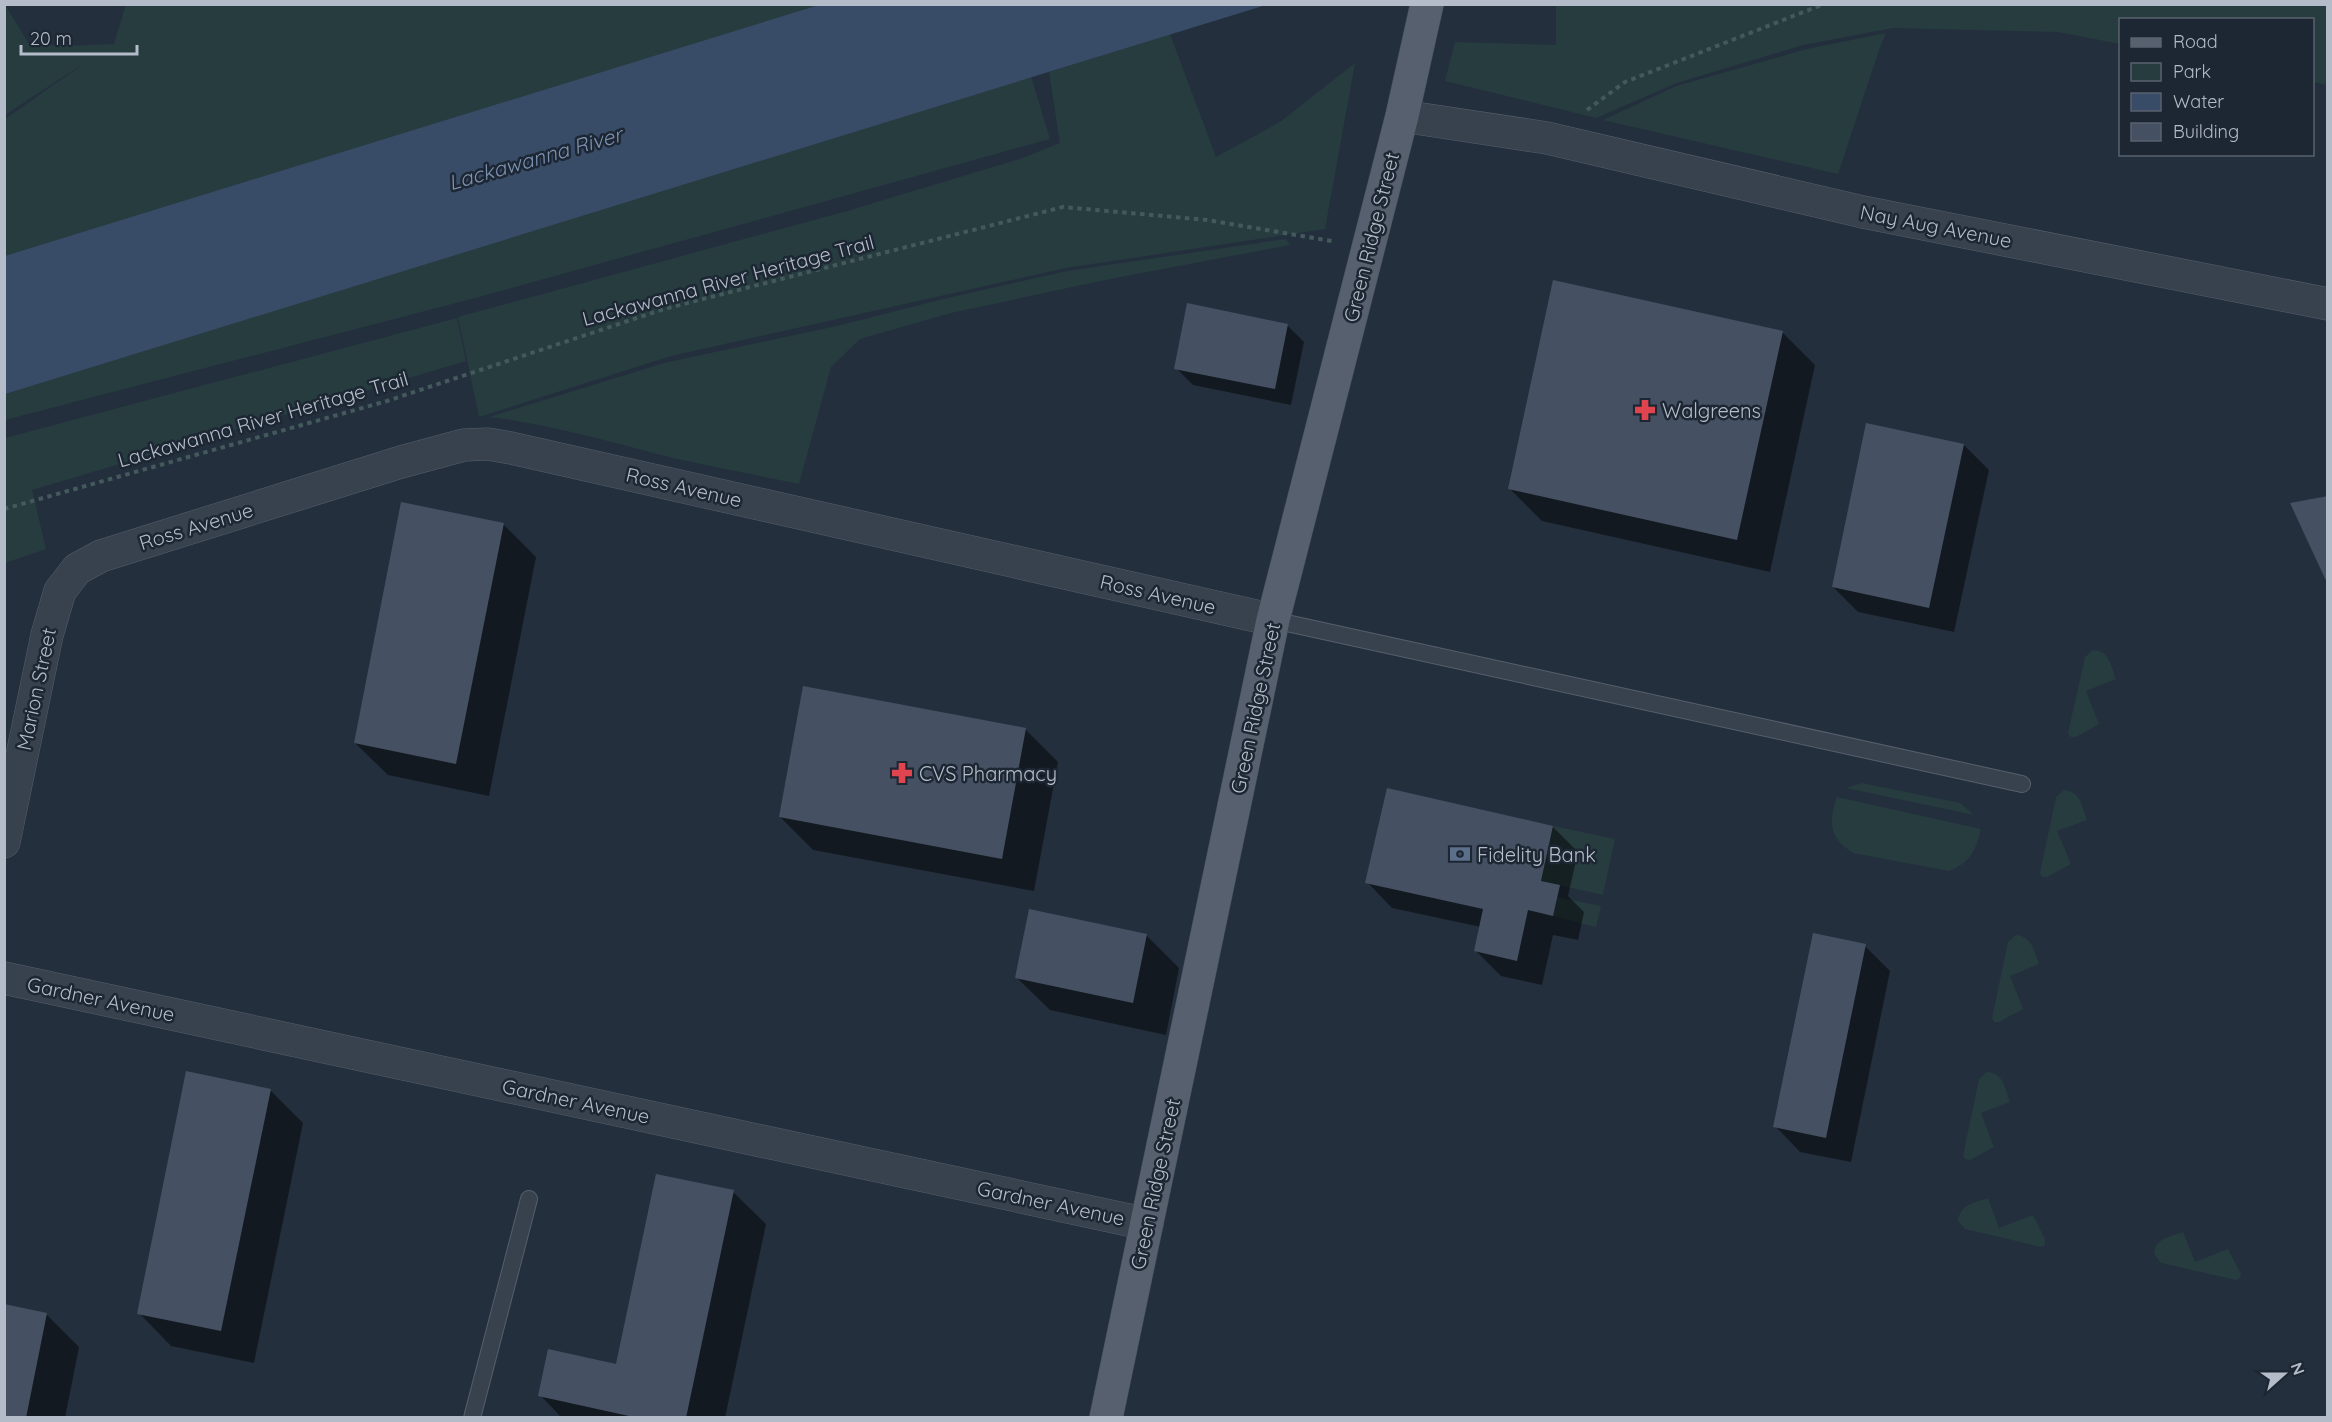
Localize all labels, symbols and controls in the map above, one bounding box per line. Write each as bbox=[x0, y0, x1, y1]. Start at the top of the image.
scale bar bbox=[21, 18, 136, 56]
legend bbox=[2119, 18, 2314, 156]
text: 20 m bbox=[30, 27, 72, 50]
text: Road bbox=[2173, 30, 2218, 53]
text: Park bbox=[2173, 60, 2211, 83]
text: Water bbox=[2173, 90, 2224, 113]
water label: Lackawanna River bbox=[445, 120, 628, 195]
text: Building bbox=[2173, 120, 2239, 143]
street label: Green Ridge Street bbox=[1338, 149, 1404, 324]
street label: Nay Aug Avenue bbox=[1858, 199, 2014, 253]
street label: Lackawanna River Heritage Trail bbox=[579, 229, 877, 331]
street label: Lackawanna River Heritage Trail bbox=[115, 365, 411, 473]
pharmacy icon: Walgreens bbox=[1633, 398, 1657, 422]
place label: Walgreens bbox=[1662, 398, 1761, 423]
street label: Ross Avenue bbox=[624, 462, 744, 512]
street label: Ross Avenue bbox=[136, 497, 256, 555]
street label: Ross Avenue bbox=[1098, 569, 1218, 619]
street label: Green Ridge Street bbox=[1225, 620, 1285, 796]
street label: Marion Street bbox=[11, 625, 61, 752]
pharmacy icon: CVS Pharmacy bbox=[890, 761, 914, 785]
place label: CVS Pharmacy bbox=[919, 761, 1057, 786]
bank icon: Fidelity Bank bbox=[1448, 842, 1472, 866]
place label: Fidelity Bank bbox=[1477, 842, 1596, 867]
street label: Gardner Avenue bbox=[25, 971, 177, 1027]
street label: Gardner Avenue bbox=[500, 1073, 652, 1129]
street label: Green Ridge Street bbox=[1125, 1096, 1185, 1272]
street label: Gardner Avenue bbox=[975, 1175, 1127, 1231]
north arrow bbox=[2254, 1344, 2314, 1404]
text: N bbox=[2287, 1360, 2309, 1378]

